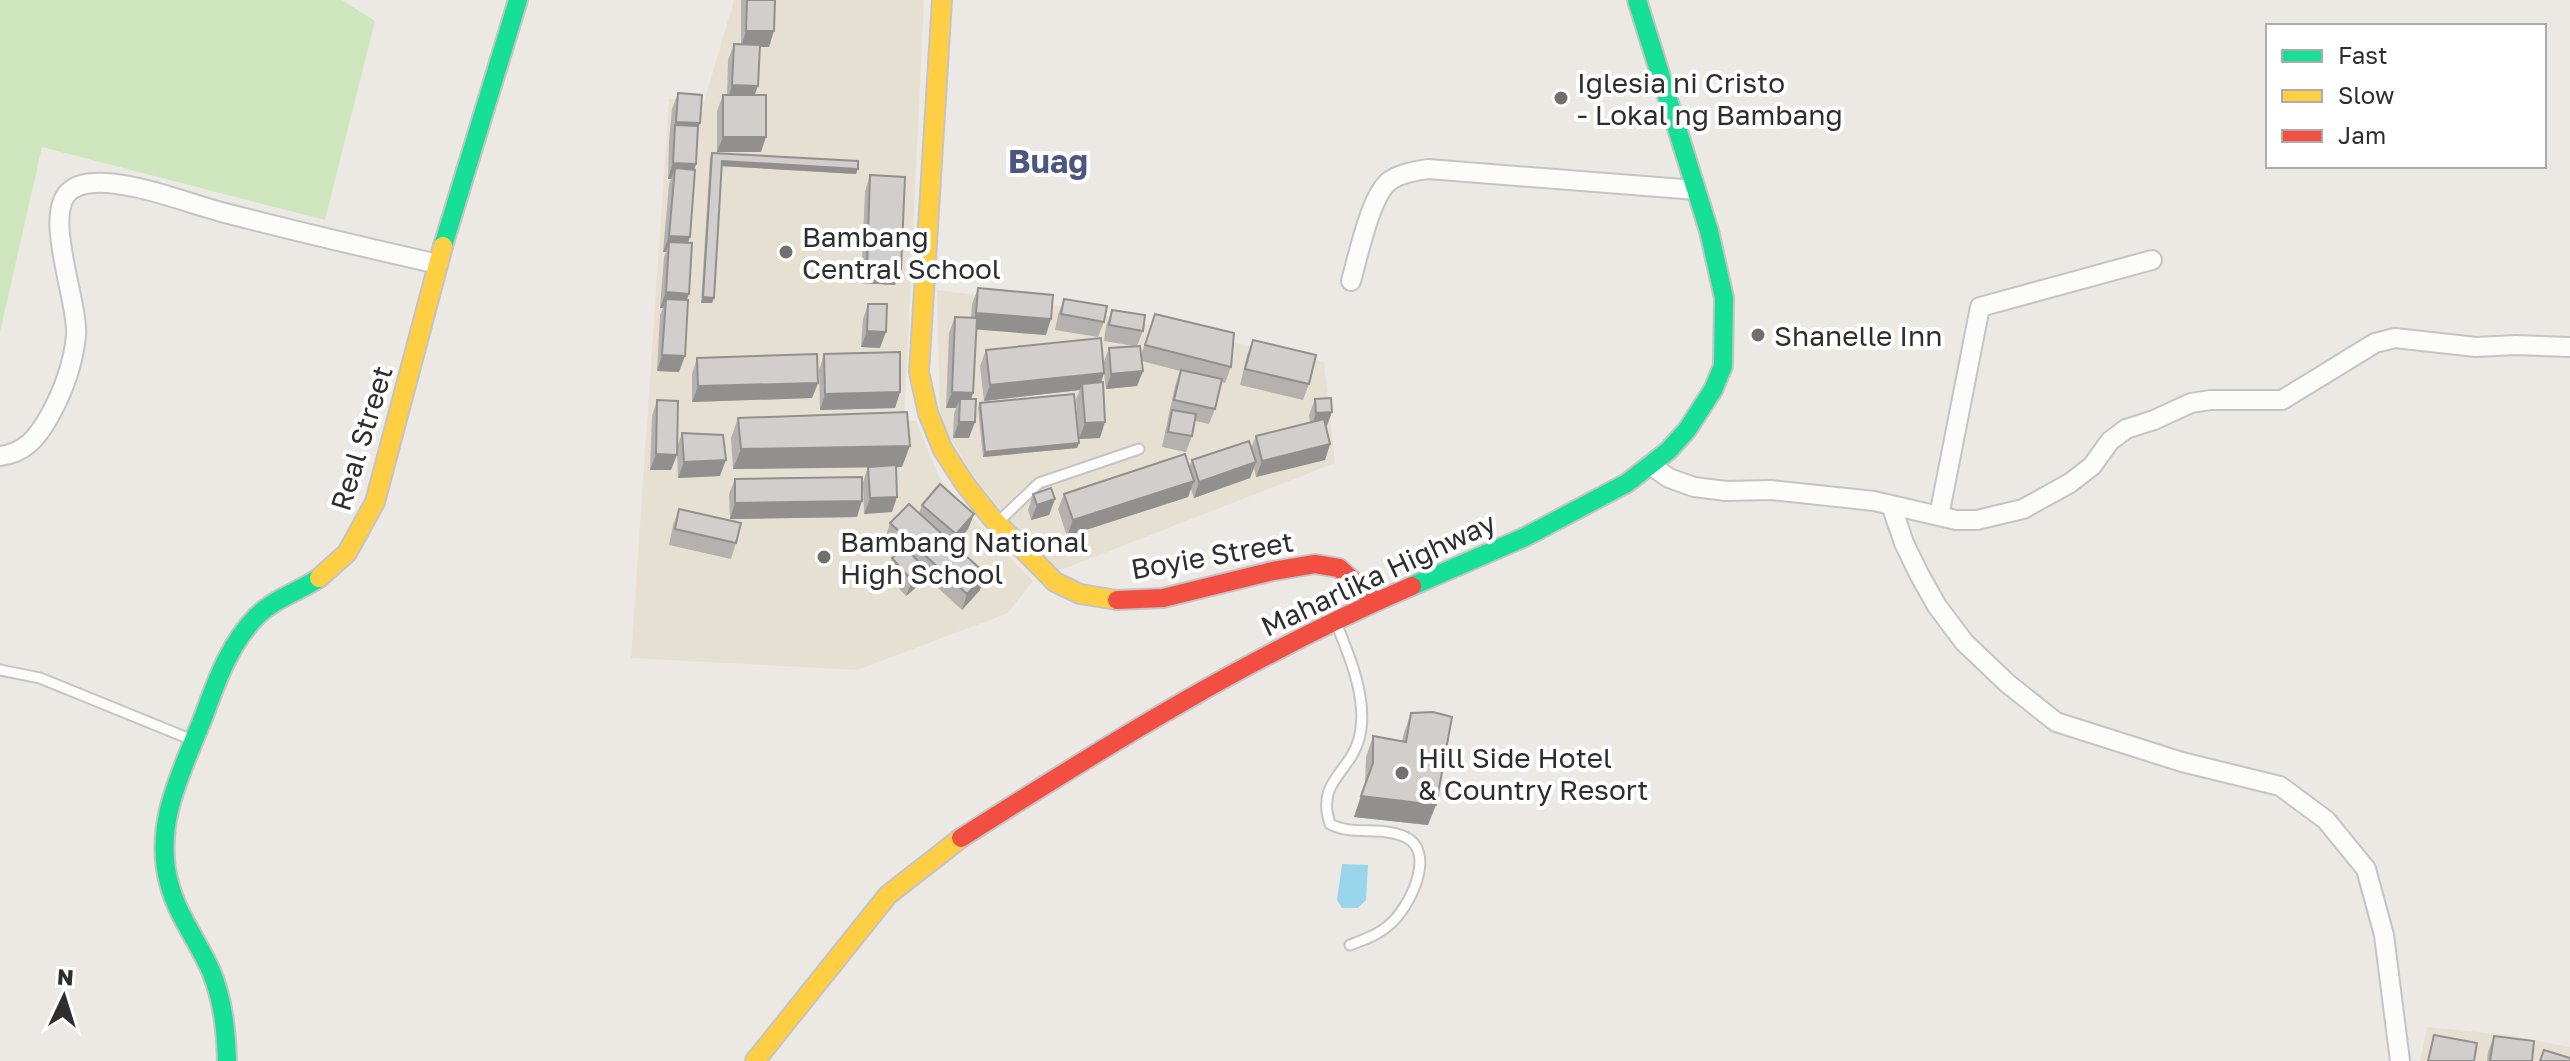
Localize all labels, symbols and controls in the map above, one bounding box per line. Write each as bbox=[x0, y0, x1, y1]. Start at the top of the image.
legend bbox=[2266, 24, 2546, 168]
text: Fast bbox=[2338, 40, 2388, 69]
place label: Iglesia ni Cristo - Lokal ng Bambang bbox=[1577, 66, 1843, 131]
text: Slow bbox=[2338, 80, 2394, 109]
marker: Iglesia ni Cristo - Lokal ng Bambang bbox=[1552, 89, 1570, 107]
text: Jam bbox=[2338, 120, 2386, 149]
district label: Buag bbox=[1008, 142, 1088, 180]
place label: Bambang Central School bbox=[802, 220, 1001, 285]
marker: Bambang Central School bbox=[777, 243, 795, 261]
place label: Shanelle Inn bbox=[1774, 319, 1943, 352]
marker: Shanelle Inn bbox=[1749, 326, 1767, 344]
street label: Real Street bbox=[323, 362, 399, 514]
street label: Maharlika Highway bbox=[1256, 505, 1501, 643]
street label: Boyie Street bbox=[1128, 524, 1296, 586]
place label: Bambang National High School bbox=[840, 525, 1088, 590]
marker: Bambang National High School bbox=[815, 548, 833, 566]
place label: Hill Side Hotel & Country Resort bbox=[1418, 741, 1648, 806]
marker: Hill Side Hotel & Country Resort bbox=[1393, 764, 1411, 782]
north arrow bbox=[24, 957, 104, 1037]
text: N bbox=[56, 962, 75, 991]

